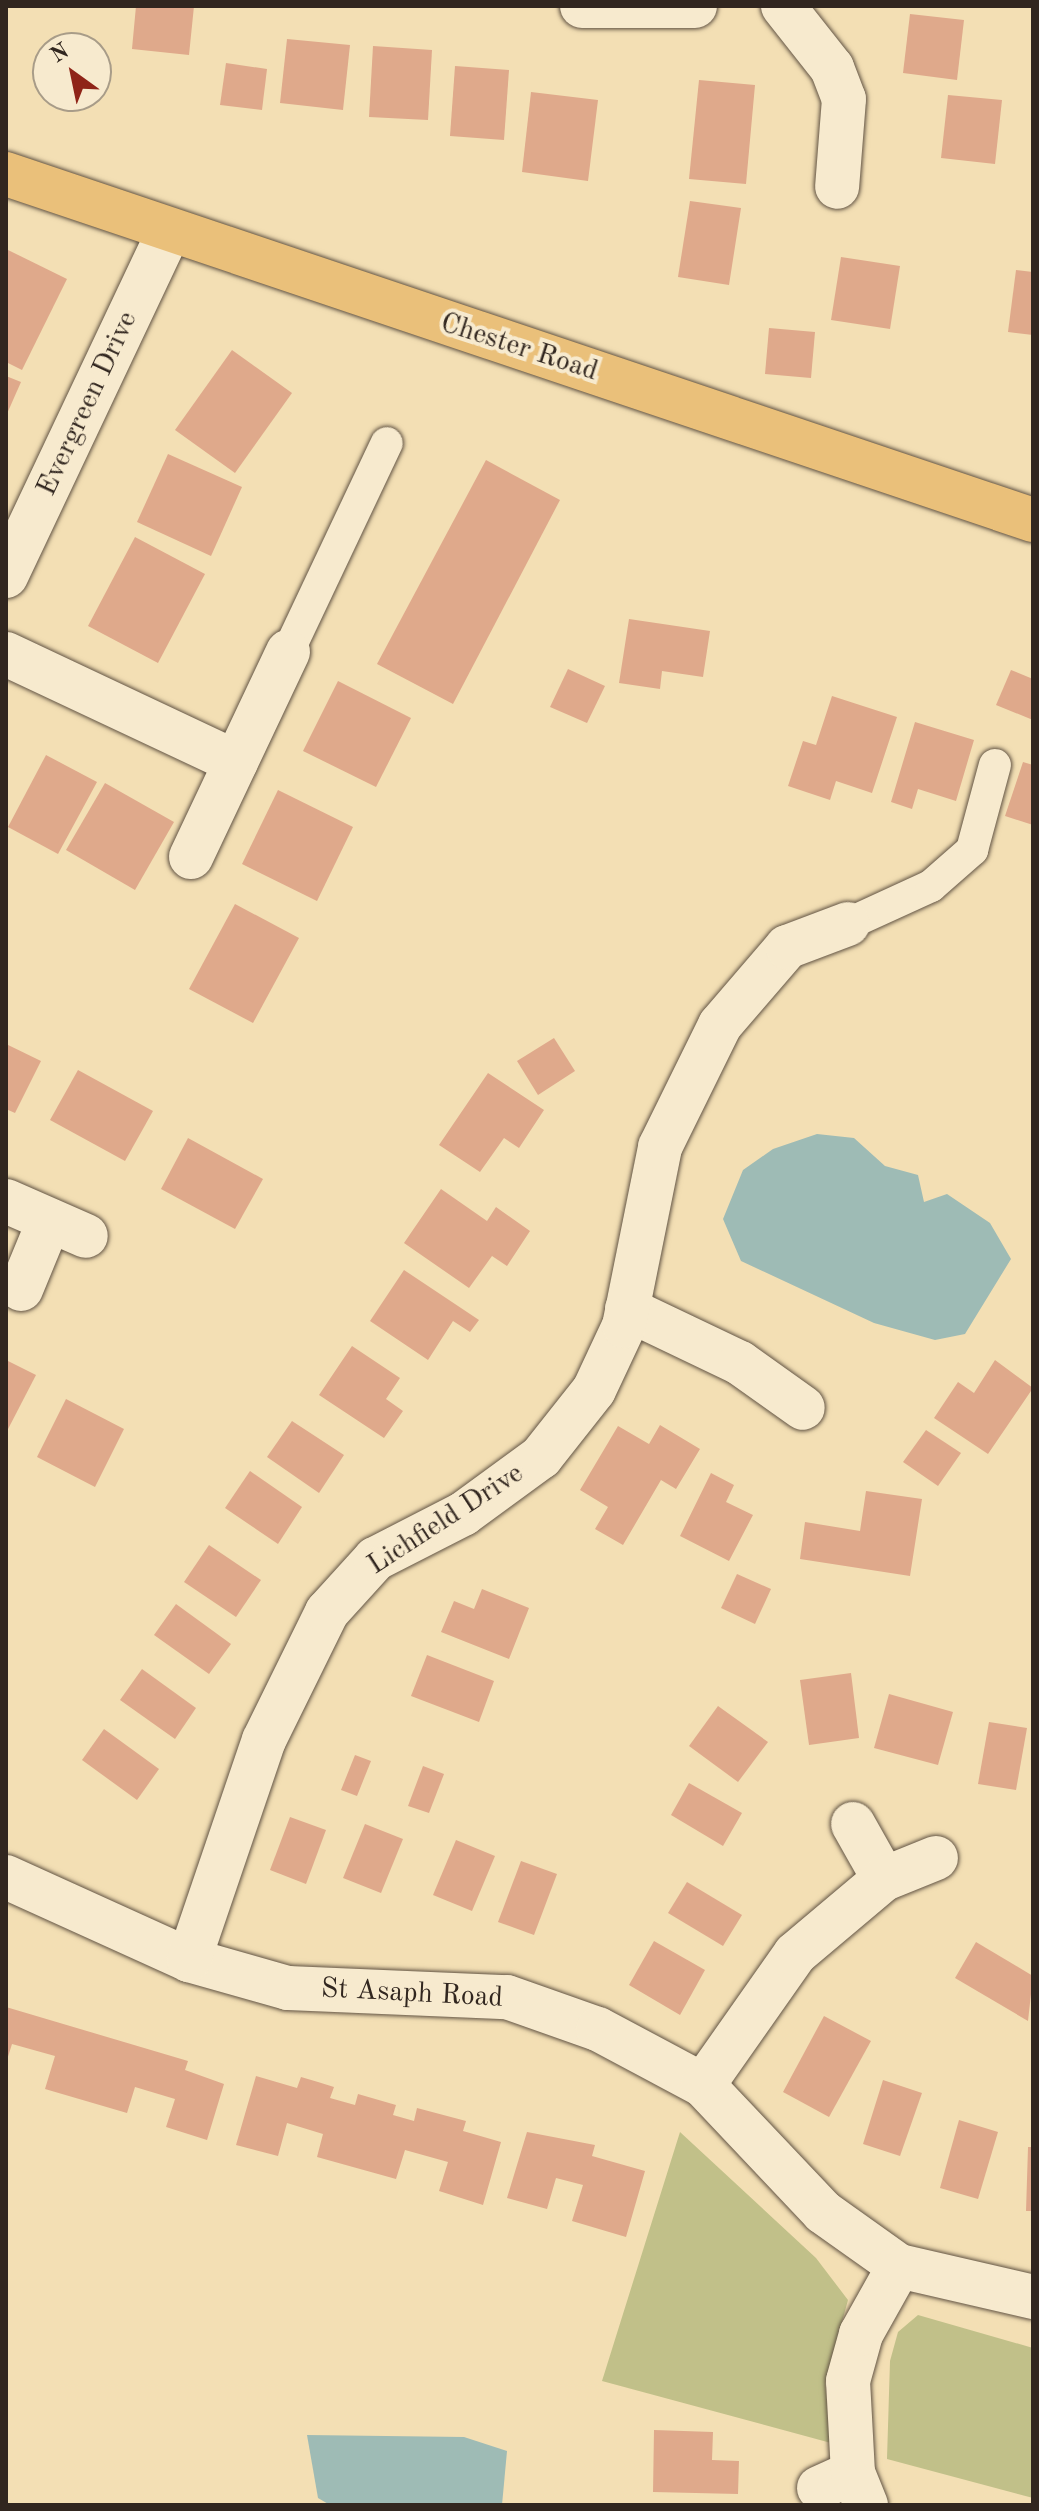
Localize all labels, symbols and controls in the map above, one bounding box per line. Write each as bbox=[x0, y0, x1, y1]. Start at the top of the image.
north arrow bbox=[32, 32, 112, 112]
text: N bbox=[47, 40, 73, 67]
street label: Evergreen Drive bbox=[31, 306, 145, 502]
street label: Chester Road bbox=[436, 307, 602, 389]
street label: Lichfield Drive bbox=[362, 1457, 530, 1583]
street label: St Asaph Road bbox=[320, 1972, 504, 2016]

